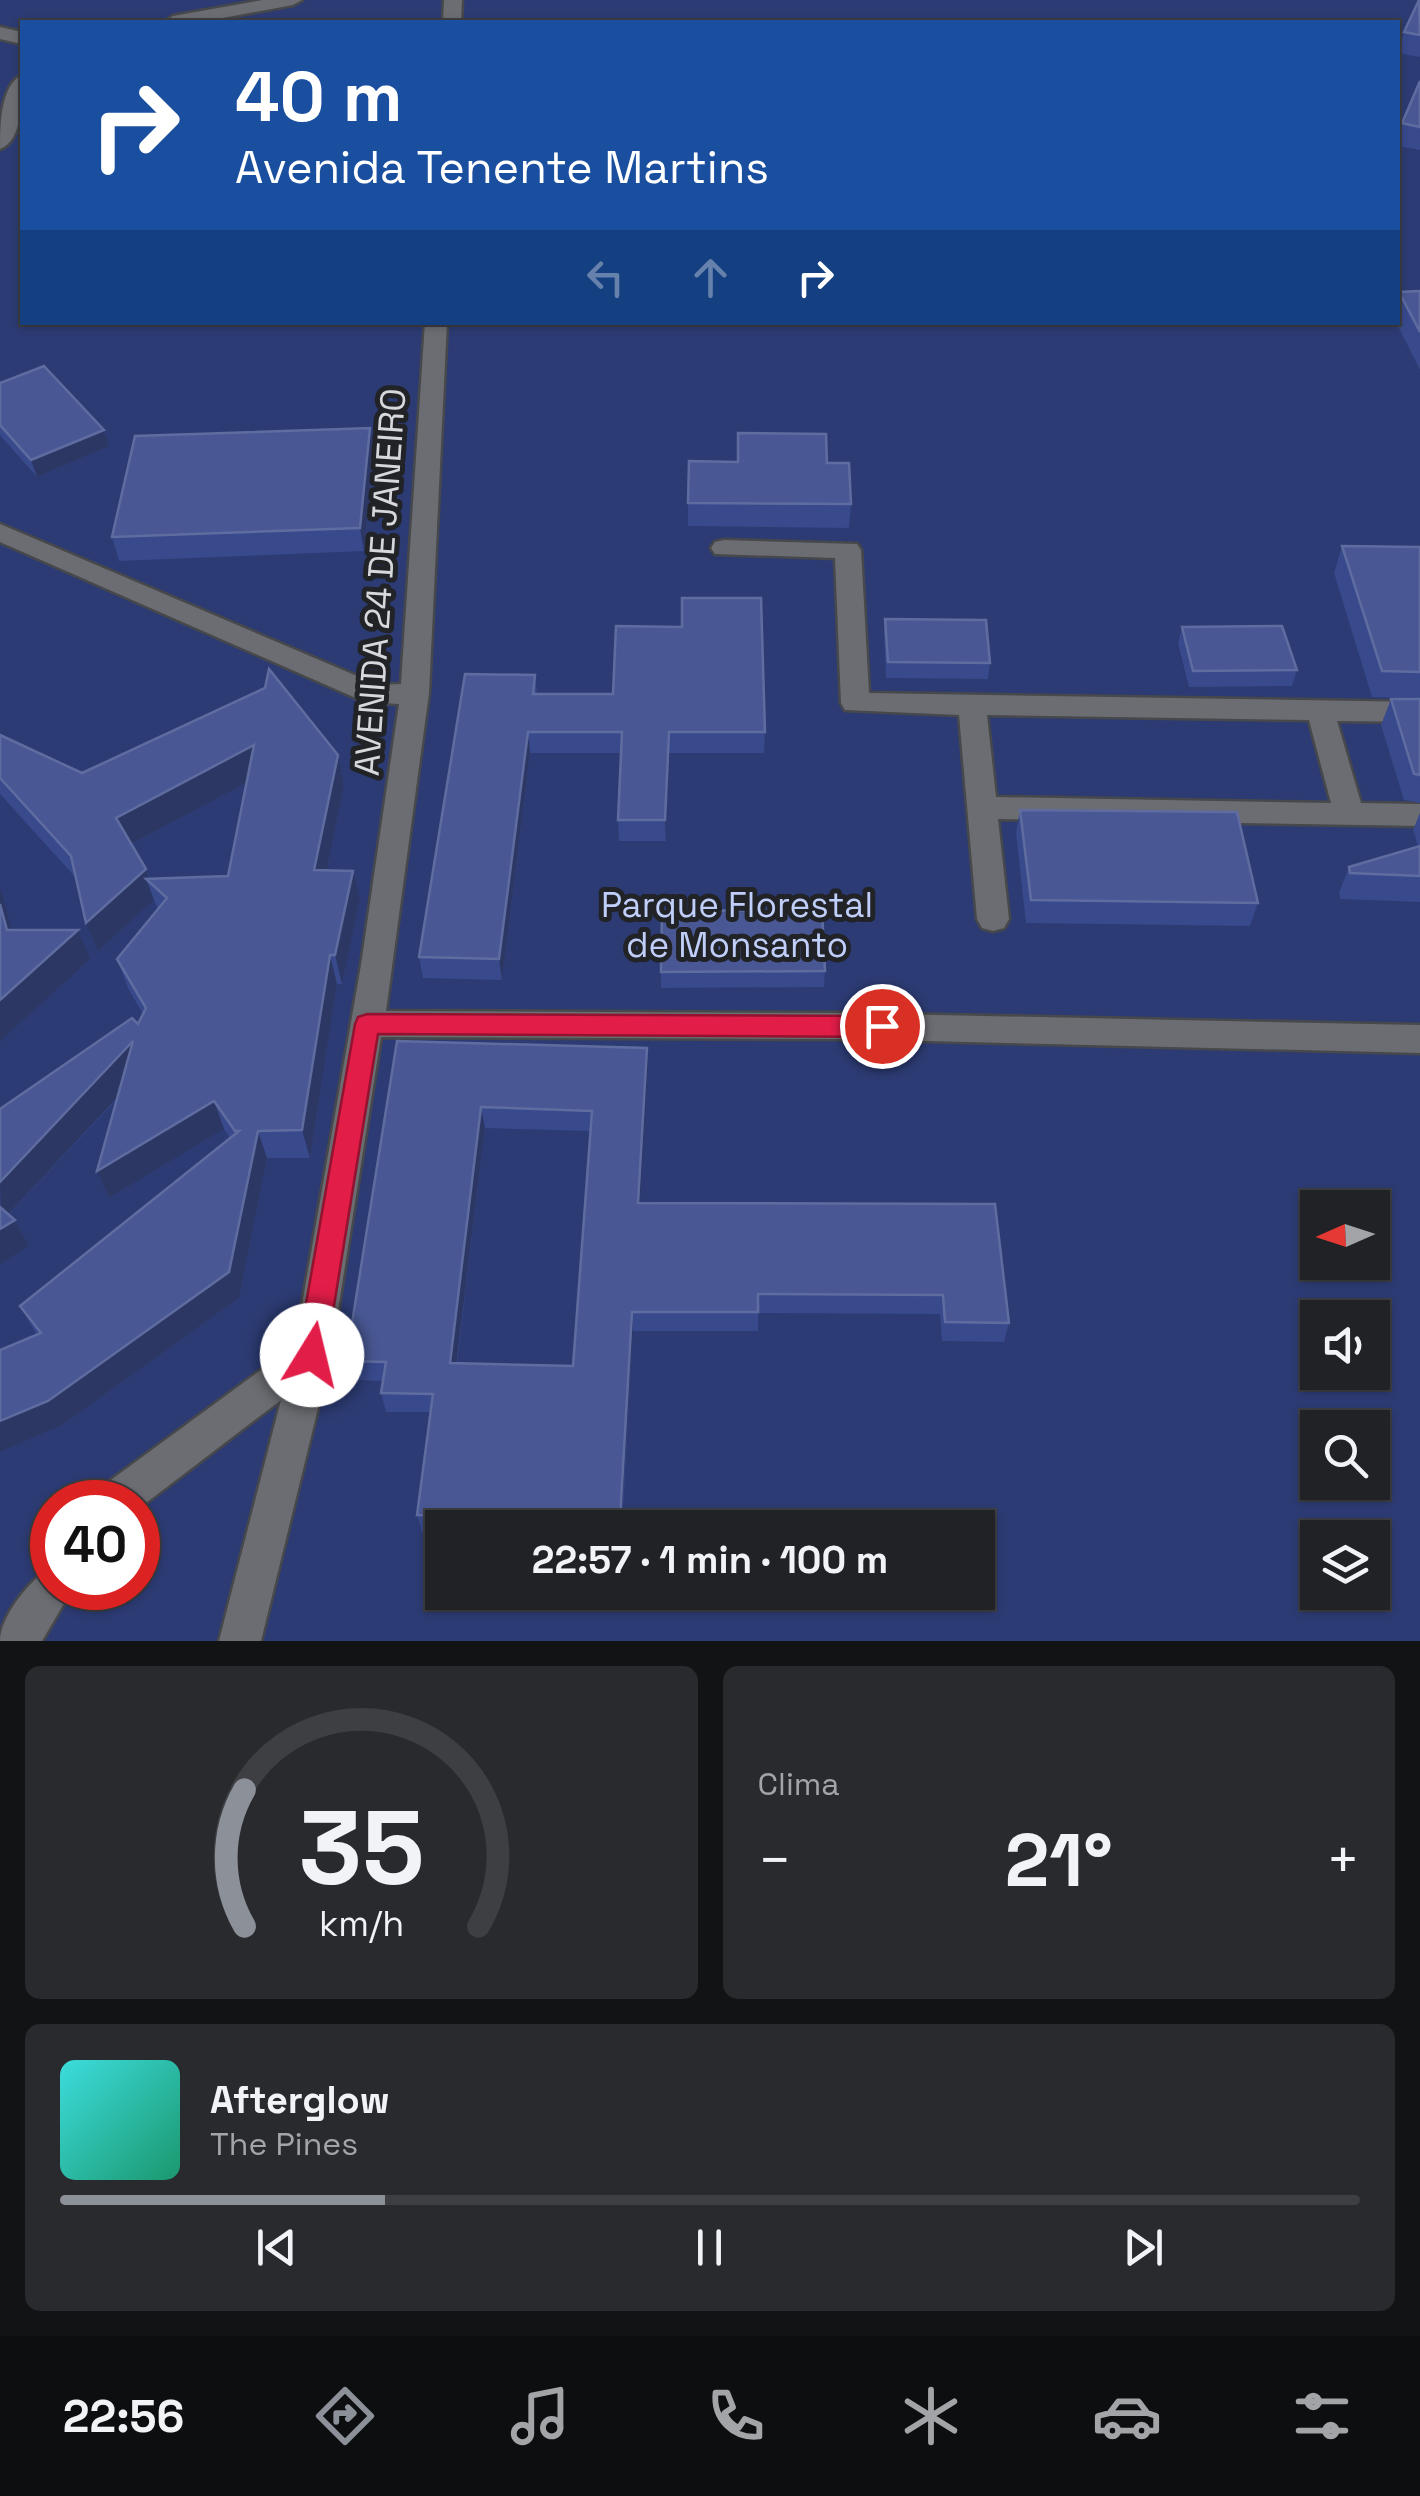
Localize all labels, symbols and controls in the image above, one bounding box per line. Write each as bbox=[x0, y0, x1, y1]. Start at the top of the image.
text: 40 m bbox=[235, 52, 402, 141]
icon: right bbox=[70, 60, 200, 190]
text: Avenida Tenente Martins bbox=[235, 139, 769, 196]
icon: left bbox=[578, 250, 633, 305]
icon: ahead bbox=[683, 250, 738, 305]
icon: right bbox=[788, 250, 843, 305]
street label: AVENIDA 24 DE JANEIRO bbox=[345, 387, 415, 777]
park label: Parque Florestal de Monsanto bbox=[601, 883, 873, 967]
pin bbox=[840, 984, 925, 1069]
icon: arrive bbox=[855, 999, 910, 1054]
north arrow bbox=[1300, 1190, 1390, 1280]
map controls bbox=[1300, 1190, 1390, 1610]
button: sound bbox=[1300, 1300, 1390, 1390]
position arrow bbox=[260, 1303, 364, 1407]
button: search bbox=[1300, 1410, 1390, 1500]
speed limit sign: 40 bbox=[30, 1480, 160, 1610]
button: layers bbox=[1300, 1520, 1390, 1610]
text: 22:57 · 1 min · 100 m bbox=[532, 1536, 888, 1584]
text: Clima bbox=[758, 1764, 840, 1804]
text: 35 bbox=[298, 1782, 424, 1914]
text: 21° bbox=[1005, 1812, 1113, 1908]
text: − bbox=[758, 1825, 792, 1895]
text: + bbox=[1326, 1825, 1360, 1895]
text: km/h bbox=[319, 1901, 404, 1946]
text: Afterglow bbox=[210, 2076, 390, 2124]
text: The Pines bbox=[210, 2124, 358, 2164]
icon: previous bbox=[249, 2220, 304, 2275]
icon: pause bbox=[682, 2220, 737, 2275]
icon: next bbox=[1116, 2220, 1171, 2275]
icon: directions bbox=[310, 2381, 380, 2451]
icon: music bbox=[505, 2381, 575, 2451]
icon: phone bbox=[701, 2381, 771, 2451]
icon: climate bbox=[896, 2381, 966, 2451]
icon: car bbox=[1092, 2381, 1162, 2451]
icon: filters bbox=[1287, 2381, 1357, 2451]
text: 22:56 bbox=[63, 2388, 184, 2445]

